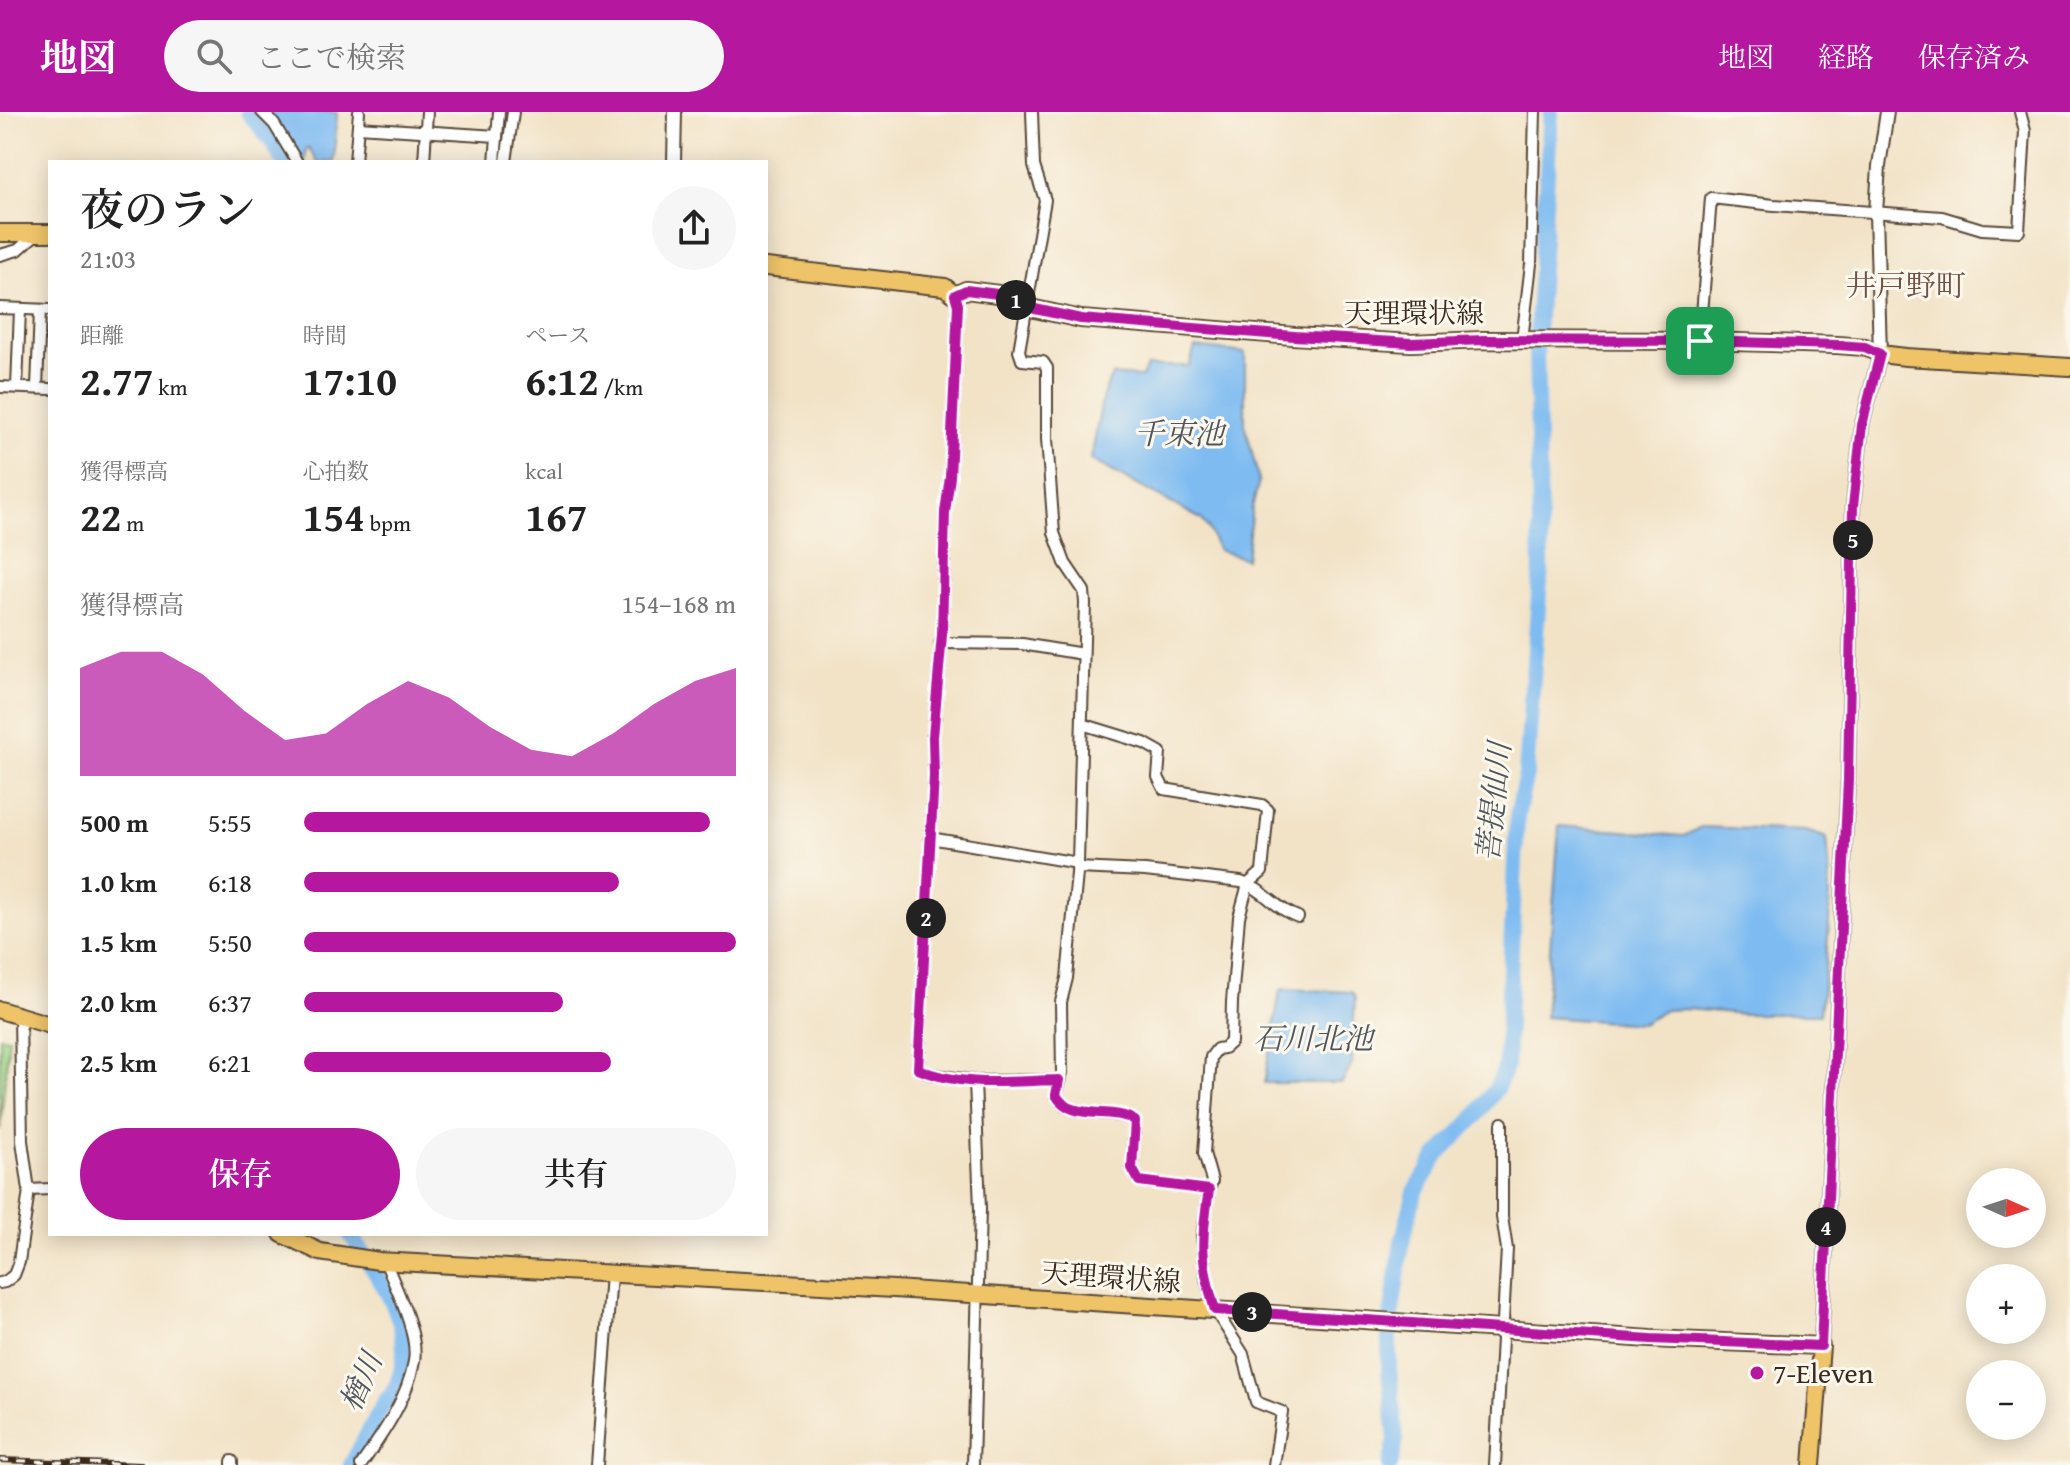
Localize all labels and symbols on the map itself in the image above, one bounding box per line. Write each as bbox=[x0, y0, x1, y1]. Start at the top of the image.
district label: 井戸野町 bbox=[1846, 263, 1966, 307]
pin: 1 bbox=[996, 280, 1036, 320]
street label: 天理環状線 bbox=[1344, 292, 1484, 333]
pin bbox=[1666, 307, 1734, 375]
water label: 千束池 bbox=[1134, 411, 1227, 455]
pin: 5 bbox=[1833, 520, 1873, 560]
water label: 菩提仙川 bbox=[1465, 737, 1521, 864]
pin: 2 bbox=[906, 898, 946, 938]
water label: 石川北池 bbox=[1253, 1016, 1376, 1060]
north arrow bbox=[1966, 1168, 2046, 1248]
pin: 4 bbox=[1806, 1207, 1846, 1247]
street label: 天理環状線 bbox=[1040, 1251, 1182, 1302]
pin: 3 bbox=[1232, 1292, 1272, 1332]
water label: 楢川 bbox=[328, 1342, 394, 1418]
place label: 7-Eleven bbox=[1773, 1352, 1874, 1393]
marker: 7-Eleven bbox=[1748, 1364, 1766, 1382]

